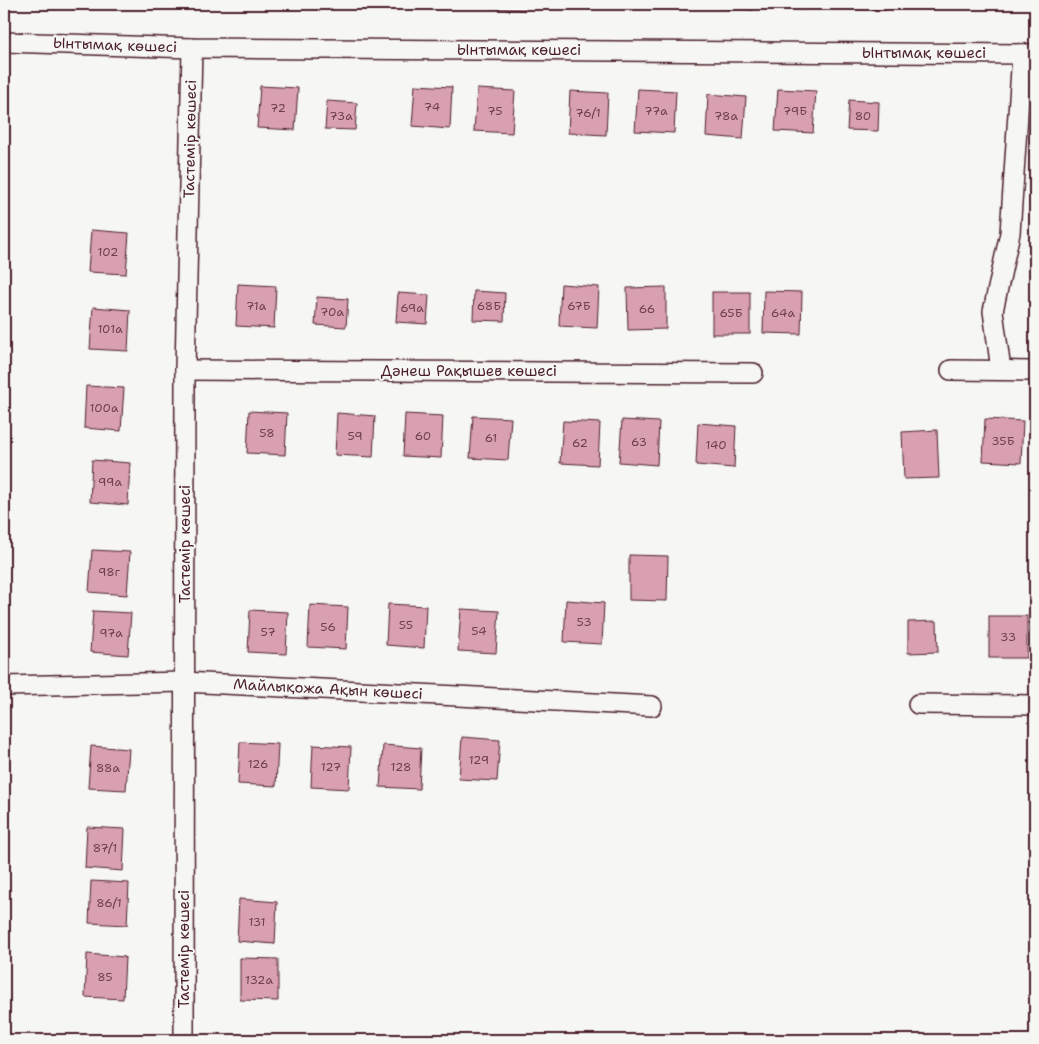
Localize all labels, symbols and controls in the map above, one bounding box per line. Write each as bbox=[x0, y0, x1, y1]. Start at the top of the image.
street label: Ынтымақ көшесі bbox=[53, 33, 177, 57]
street label: Ынтымақ көшесі bbox=[457, 40, 581, 60]
street label: Ынтымақ көшесі bbox=[862, 43, 986, 63]
street label: Тастемір көшесі bbox=[179, 79, 201, 199]
house number: 74 bbox=[424, 99, 440, 115]
house number: 72 bbox=[270, 100, 286, 116]
house number: 75 bbox=[487, 103, 503, 119]
house number: 77а bbox=[644, 103, 668, 119]
house number: 79Б bbox=[783, 103, 807, 119]
house number: 76/1 bbox=[575, 105, 601, 121]
house number: 73а bbox=[329, 108, 353, 124]
house number: 78а bbox=[714, 108, 738, 124]
house number: 80 bbox=[855, 108, 871, 124]
house number: 102 bbox=[98, 244, 118, 260]
house number: 71а bbox=[246, 298, 267, 314]
house number: 68Б bbox=[477, 298, 501, 314]
house number: 67Б bbox=[567, 298, 591, 314]
house number: 69а bbox=[400, 300, 424, 316]
house number: 66 bbox=[639, 301, 655, 317]
house number: 70а bbox=[320, 304, 345, 320]
house number: 65Б bbox=[719, 305, 743, 321]
house number: 64а bbox=[771, 305, 795, 321]
house number: 101а bbox=[97, 321, 123, 337]
street label: Дәнеш Рақышев көшесі bbox=[381, 361, 557, 381]
house number: 100а bbox=[90, 400, 119, 416]
house number: 58 bbox=[259, 425, 275, 441]
house number: 59 bbox=[347, 428, 363, 444]
house number: 60 bbox=[415, 428, 431, 444]
house number: 61 bbox=[485, 430, 497, 446]
house number: 35Б bbox=[991, 433, 1015, 449]
house number: 63 bbox=[631, 434, 647, 450]
house number: 62 bbox=[572, 435, 588, 451]
house number: 140 bbox=[705, 437, 727, 453]
house number: 99а bbox=[98, 474, 122, 490]
street label: Тастемір көшесі bbox=[175, 485, 195, 603]
house number: 98г bbox=[98, 564, 121, 580]
house number: 53 bbox=[576, 614, 592, 630]
house number: 55 bbox=[399, 617, 413, 633]
house number: 56 bbox=[320, 619, 336, 635]
house number: 54 bbox=[471, 623, 487, 639]
house number: 57 bbox=[260, 624, 276, 640]
house number: 97а bbox=[99, 625, 123, 641]
house number: 33 bbox=[1000, 629, 1016, 645]
street label: Майлықожа Ақын көшесі bbox=[233, 674, 423, 704]
house number: 129 bbox=[469, 752, 489, 768]
house number: 126 bbox=[248, 756, 268, 772]
house number: 127 bbox=[321, 759, 341, 775]
house number: 128 bbox=[391, 759, 411, 775]
house number: 88а bbox=[96, 760, 121, 776]
house number: 87/1 bbox=[93, 840, 117, 856]
street label: Тастемір көшесі bbox=[174, 890, 194, 1008]
house number: 86/1 bbox=[96, 895, 122, 911]
house number: 131 bbox=[248, 914, 266, 930]
house number: 85 bbox=[97, 969, 113, 985]
house number: 132а bbox=[245, 972, 273, 988]

